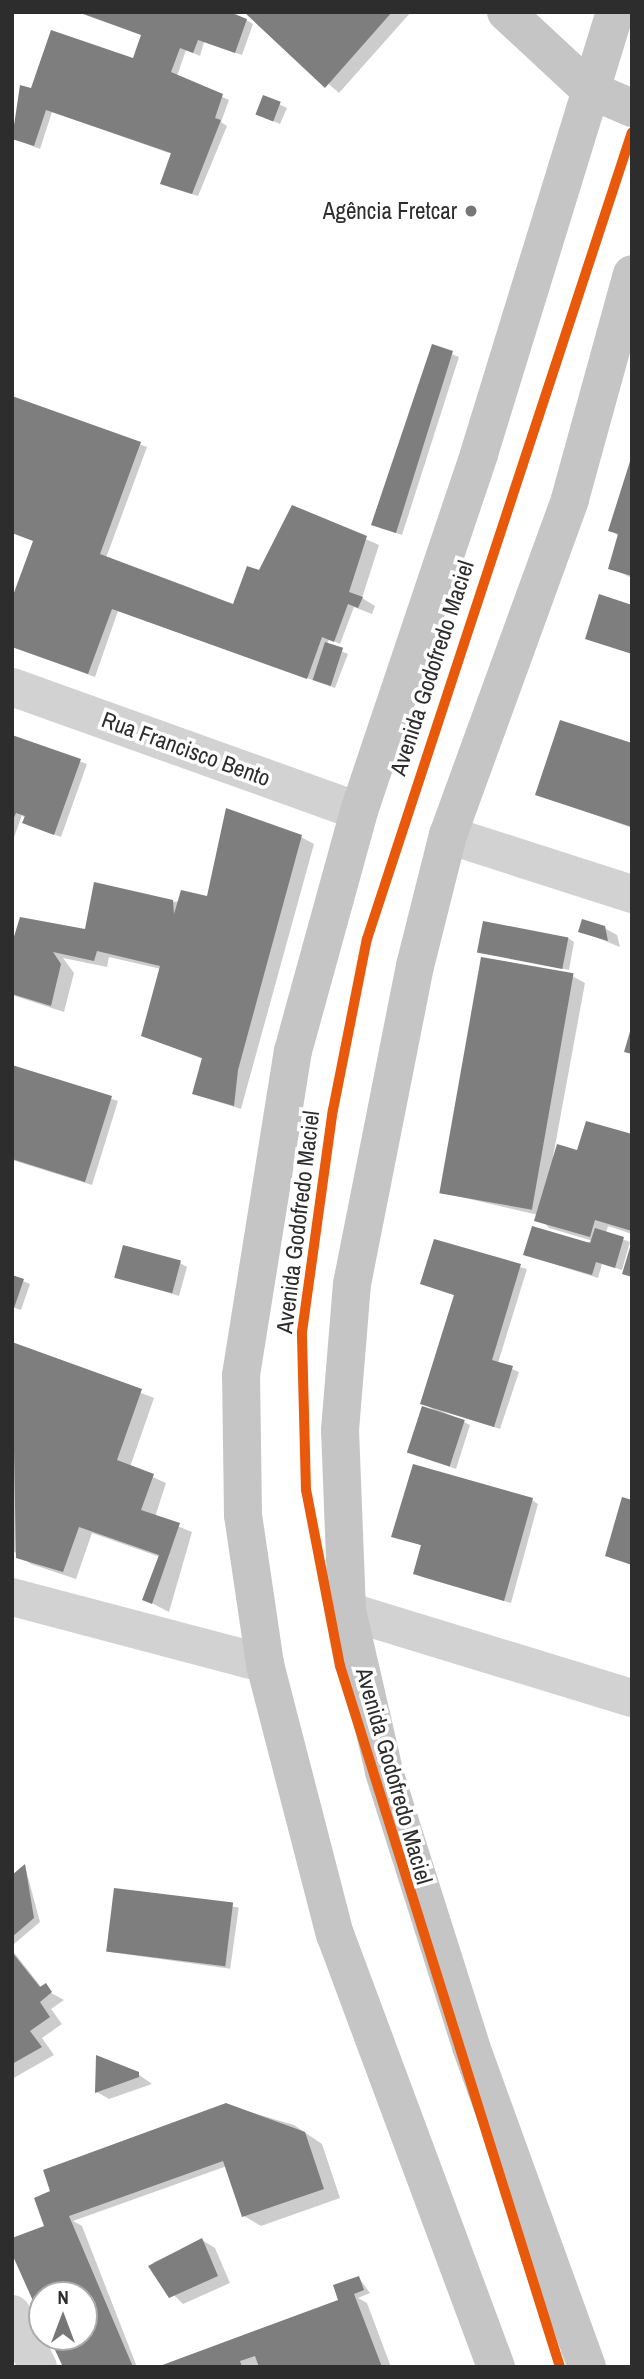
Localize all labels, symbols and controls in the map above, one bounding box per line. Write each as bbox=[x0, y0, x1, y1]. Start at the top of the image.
place label: Agência Fretcar bbox=[323, 197, 457, 225]
marker: Agência Fretcar bbox=[463, 203, 479, 219]
street label: Avenida Godofredo Maciel bbox=[384, 557, 480, 779]
street label: Rua Francisco Bento bbox=[98, 706, 274, 792]
street label: Avenida Godofredo Maciel bbox=[271, 1109, 325, 1335]
street label: Avenida Godofredo Maciel bbox=[350, 1665, 438, 1887]
north arrow bbox=[28, 2281, 98, 2351]
text: N bbox=[57, 2284, 69, 2310]

